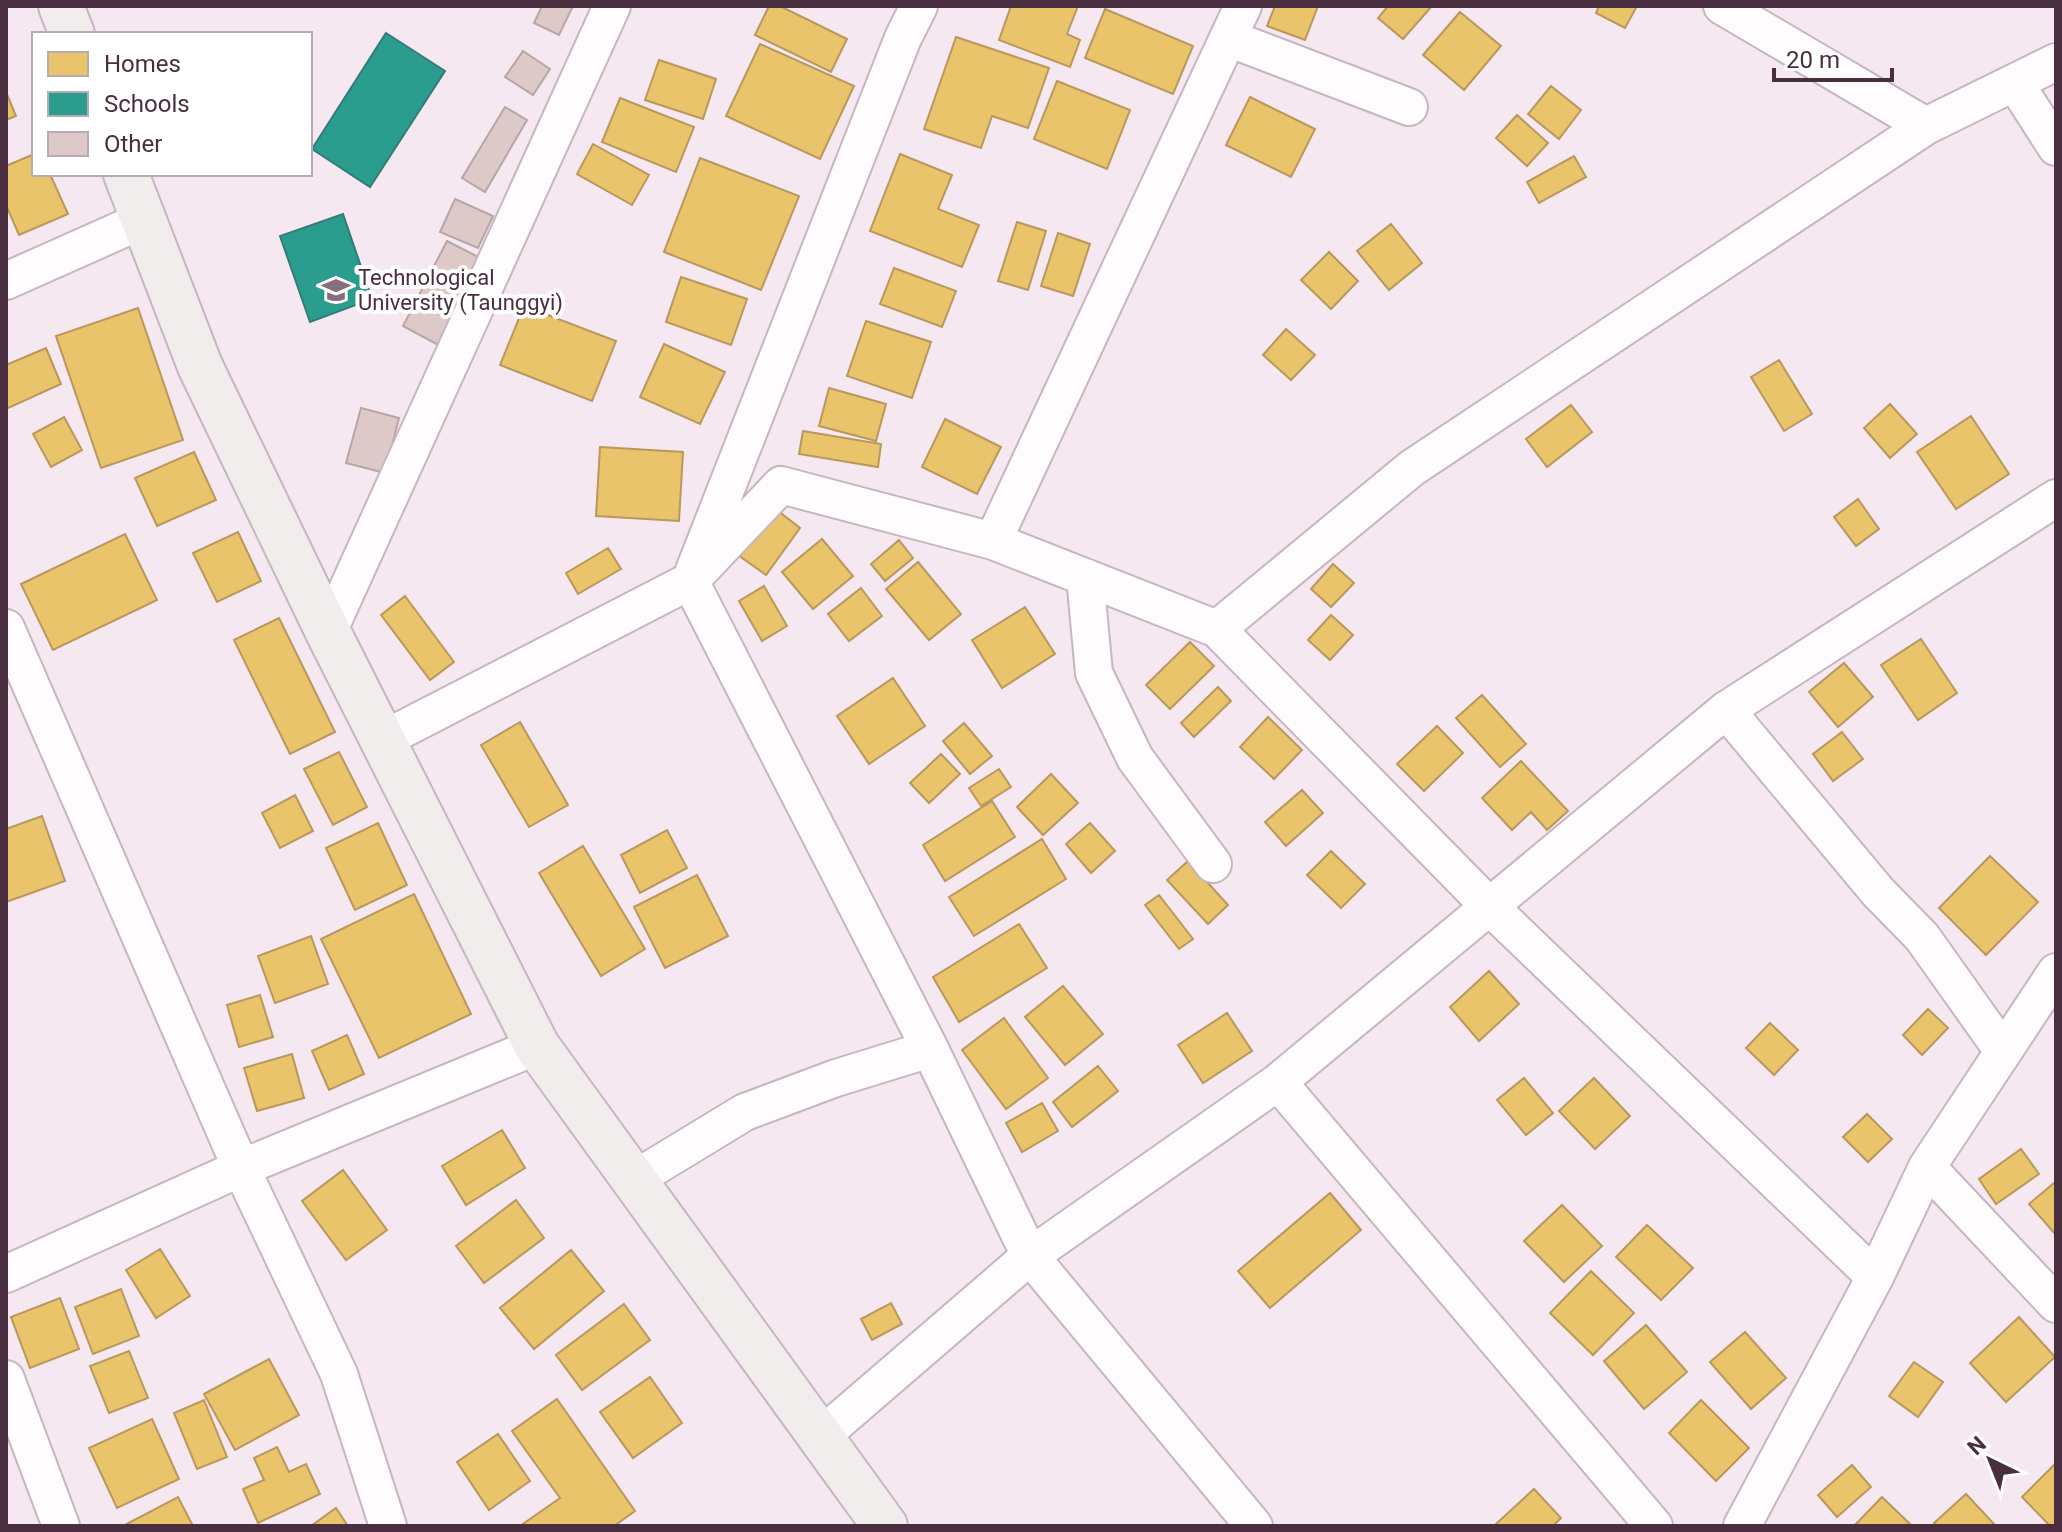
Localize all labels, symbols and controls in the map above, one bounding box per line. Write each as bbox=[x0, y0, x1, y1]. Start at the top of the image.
legend bbox=[32, 32, 312, 176]
scale bar bbox=[1774, 32, 1892, 82]
text: 20 m bbox=[1786, 46, 1840, 74]
text: Homes bbox=[104, 50, 181, 78]
text: Schools bbox=[104, 90, 190, 118]
text: Other bbox=[104, 130, 162, 158]
place label: Technological University (Taunggyi) bbox=[358, 265, 563, 316]
school or university icon: Technological University (Taunggyi) bbox=[321, 275, 351, 305]
north arrow bbox=[1950, 1420, 2030, 1500]
text: N bbox=[1962, 1431, 1991, 1460]

